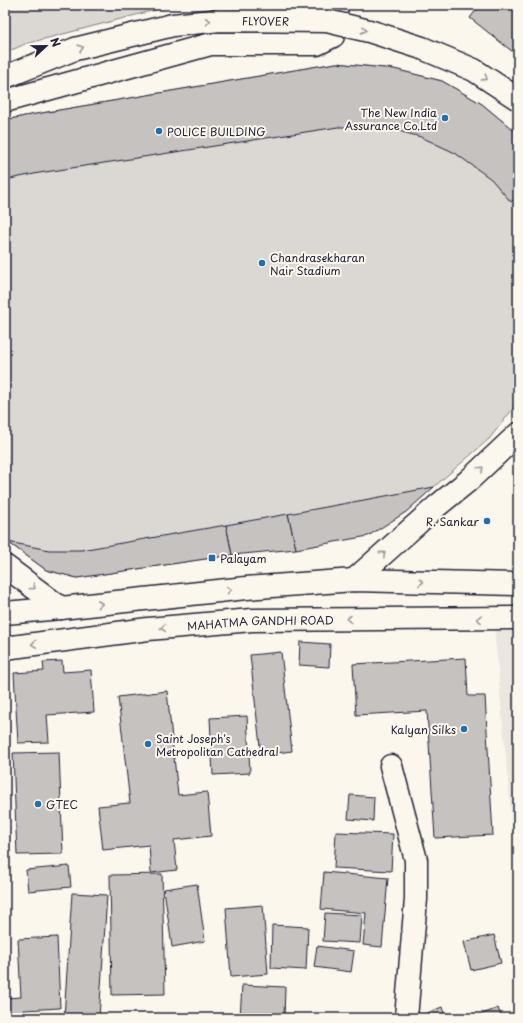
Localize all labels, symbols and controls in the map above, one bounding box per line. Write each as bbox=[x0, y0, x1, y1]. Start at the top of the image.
street label: FLYOVER bbox=[242, 12, 289, 29]
one-way arrow bbox=[205, 17, 211, 26]
one-way arrow bbox=[361, 25, 368, 34]
north arrow bbox=[26, 26, 66, 66]
text: N bbox=[46, 35, 65, 50]
one-way arrow bbox=[77, 44, 84, 53]
one-way arrow bbox=[481, 73, 488, 80]
place label: The New India Assurance Co.Ltd bbox=[345, 104, 437, 134]
marker: The New India Assurance Co.Ltd bbox=[440, 113, 450, 123]
place label: POLICE BUILDING bbox=[167, 123, 266, 140]
marker: POLICE BUILDING bbox=[154, 126, 164, 136]
place label: Chandrasekharan Nair Stadium bbox=[270, 249, 365, 279]
marker: Chandrasekharan Nair Stadium bbox=[257, 258, 267, 268]
one-way arrow bbox=[476, 466, 484, 474]
place label: R. Sankar bbox=[426, 513, 480, 530]
marker: R. Sankar bbox=[482, 516, 492, 526]
place label: Palayam bbox=[220, 550, 266, 567]
one-way arrow bbox=[379, 552, 386, 559]
marker: Palayam bbox=[207, 553, 217, 563]
one-way arrow bbox=[418, 577, 424, 586]
one-way arrow bbox=[29, 582, 36, 589]
one-way arrow bbox=[226, 585, 232, 594]
one-way arrow bbox=[97, 600, 103, 609]
street label: MAHATMA GANDHI ROAD bbox=[186, 611, 334, 634]
one-way arrow bbox=[476, 614, 482, 623]
one-way arrow bbox=[346, 615, 352, 623]
one-way arrow bbox=[160, 623, 166, 632]
one-way arrow bbox=[31, 639, 37, 648]
place label: Kalyan Silks bbox=[391, 721, 456, 738]
marker: Kalyan Silks bbox=[459, 724, 469, 734]
place label: Saint Joseph's Metropolitan Cathedral bbox=[156, 730, 279, 760]
marker: Saint Joseph's Metropolitan Cathedral bbox=[143, 739, 153, 749]
place label: GTEC bbox=[46, 796, 78, 813]
marker: GTEC bbox=[33, 799, 43, 809]

